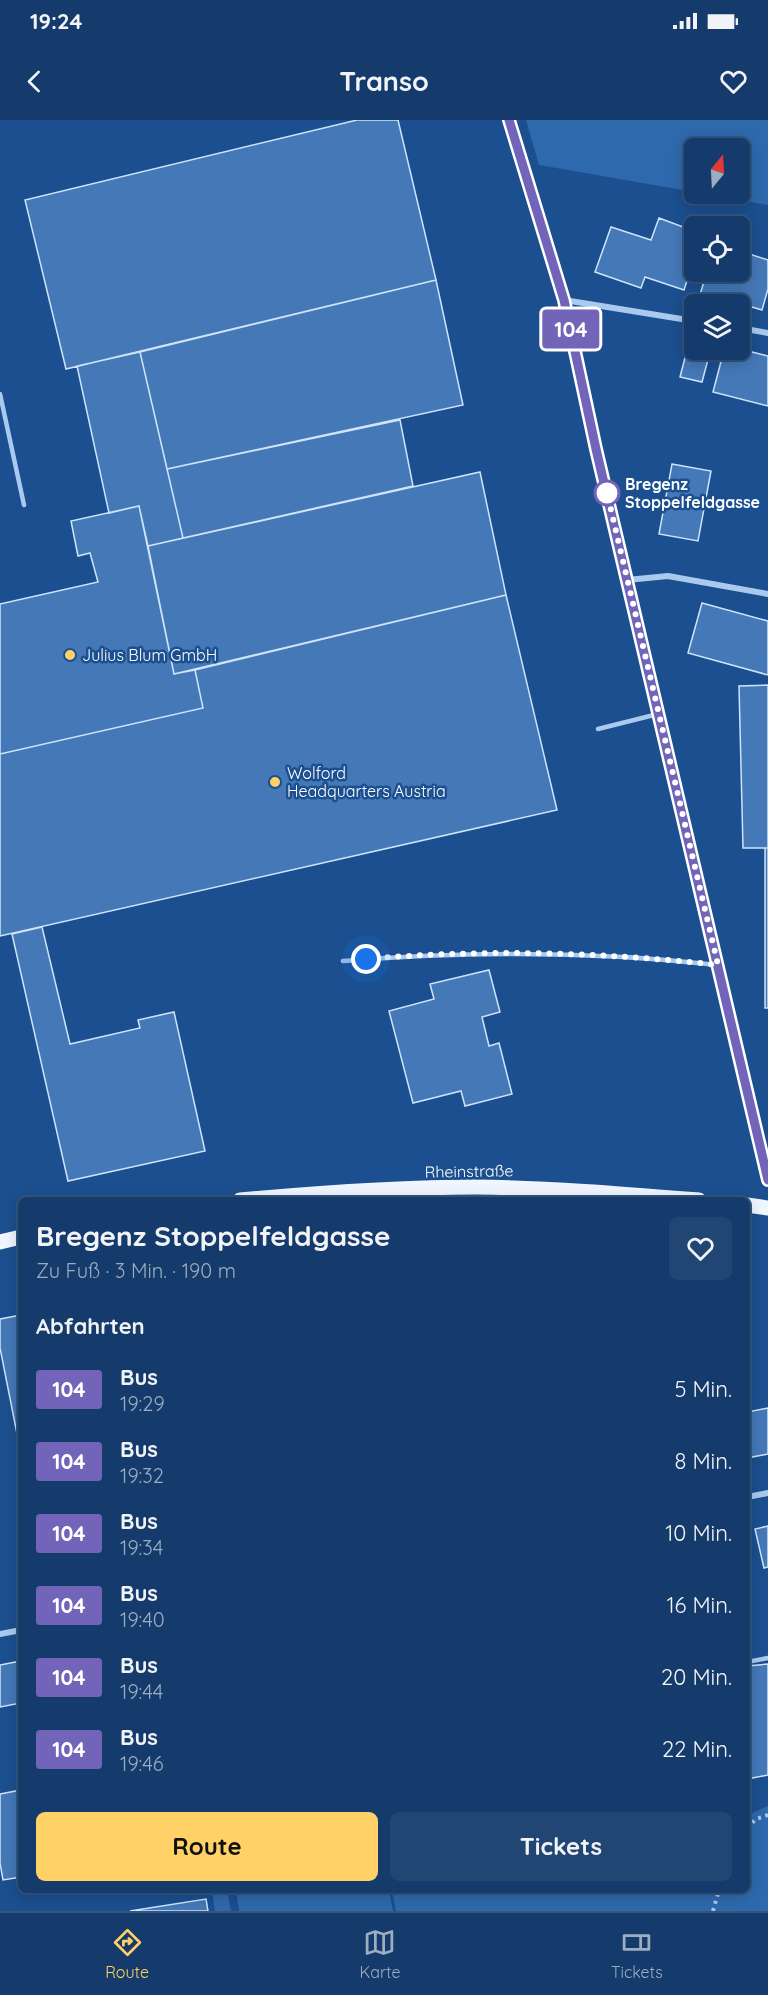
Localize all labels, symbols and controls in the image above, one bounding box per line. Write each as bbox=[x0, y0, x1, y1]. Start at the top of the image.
text: 19:24 bbox=[30, 7, 83, 35]
text: Transo bbox=[339, 64, 429, 98]
icon: back bbox=[18, 65, 51, 98]
icon: heart bbox=[717, 65, 750, 98]
north arrow bbox=[684, 138, 750, 204]
map controls bbox=[684, 138, 750, 360]
button: locate bbox=[684, 216, 750, 282]
button: layers bbox=[684, 294, 750, 360]
line badge: 104 bbox=[536, 310, 606, 348]
text: 104 bbox=[554, 316, 588, 342]
place label: Bregenz Stoppelfeldgasse bbox=[625, 474, 760, 512]
marker: Bregenz Stoppelfeldgasse bbox=[594, 480, 620, 506]
place label: Julius Blum GmbH bbox=[82, 645, 217, 665]
marker: Julius Blum GmbH bbox=[63, 648, 77, 662]
place label: Wolford Headquarters Austria bbox=[287, 763, 446, 801]
marker: Wolford Headquarters Austria bbox=[268, 775, 282, 789]
your location bbox=[351, 944, 381, 974]
street label: Rheinstraße bbox=[424, 1160, 514, 1182]
button: heart bbox=[669, 1217, 732, 1280]
text: Bregenz Stoppelfeldgasse bbox=[36, 1218, 391, 1253]
text: Zu Fuß · 3 Min. · 190 m bbox=[36, 1258, 236, 1283]
text: Abfahrten bbox=[36, 1312, 145, 1340]
text: Bus bbox=[120, 1363, 158, 1391]
text: 5 Min. bbox=[674, 1375, 732, 1403]
text: 104 bbox=[52, 1376, 86, 1402]
text: 19:29 bbox=[120, 1391, 165, 1416]
text: Bus bbox=[120, 1435, 158, 1463]
text: 8 Min. bbox=[675, 1447, 732, 1475]
text: 104 bbox=[52, 1448, 86, 1474]
text: 19:32 bbox=[120, 1463, 164, 1488]
text: Bus bbox=[120, 1507, 158, 1535]
text: 10 Min. bbox=[665, 1519, 732, 1547]
text: 104 bbox=[52, 1520, 86, 1546]
text: 19:34 bbox=[120, 1535, 163, 1560]
text: Bus bbox=[120, 1579, 158, 1607]
text: 16 Min. bbox=[666, 1591, 732, 1619]
text: 104 bbox=[52, 1592, 86, 1618]
text: 19:40 bbox=[120, 1607, 165, 1632]
text: Bus bbox=[120, 1651, 158, 1679]
text: 20 Min. bbox=[661, 1663, 732, 1691]
text: 104 bbox=[52, 1664, 86, 1690]
text: 19:44 bbox=[120, 1679, 163, 1704]
text: Bus bbox=[120, 1723, 158, 1751]
text: 22 Min. bbox=[662, 1735, 732, 1763]
text: 104 bbox=[52, 1736, 86, 1762]
text: 19:46 bbox=[120, 1751, 164, 1776]
button: Route bbox=[36, 1812, 378, 1881]
button: Tickets bbox=[390, 1812, 732, 1881]
tab: Route bbox=[105, 1926, 149, 1982]
tab: Karte bbox=[359, 1926, 400, 1982]
tab: Tickets bbox=[611, 1926, 663, 1982]

